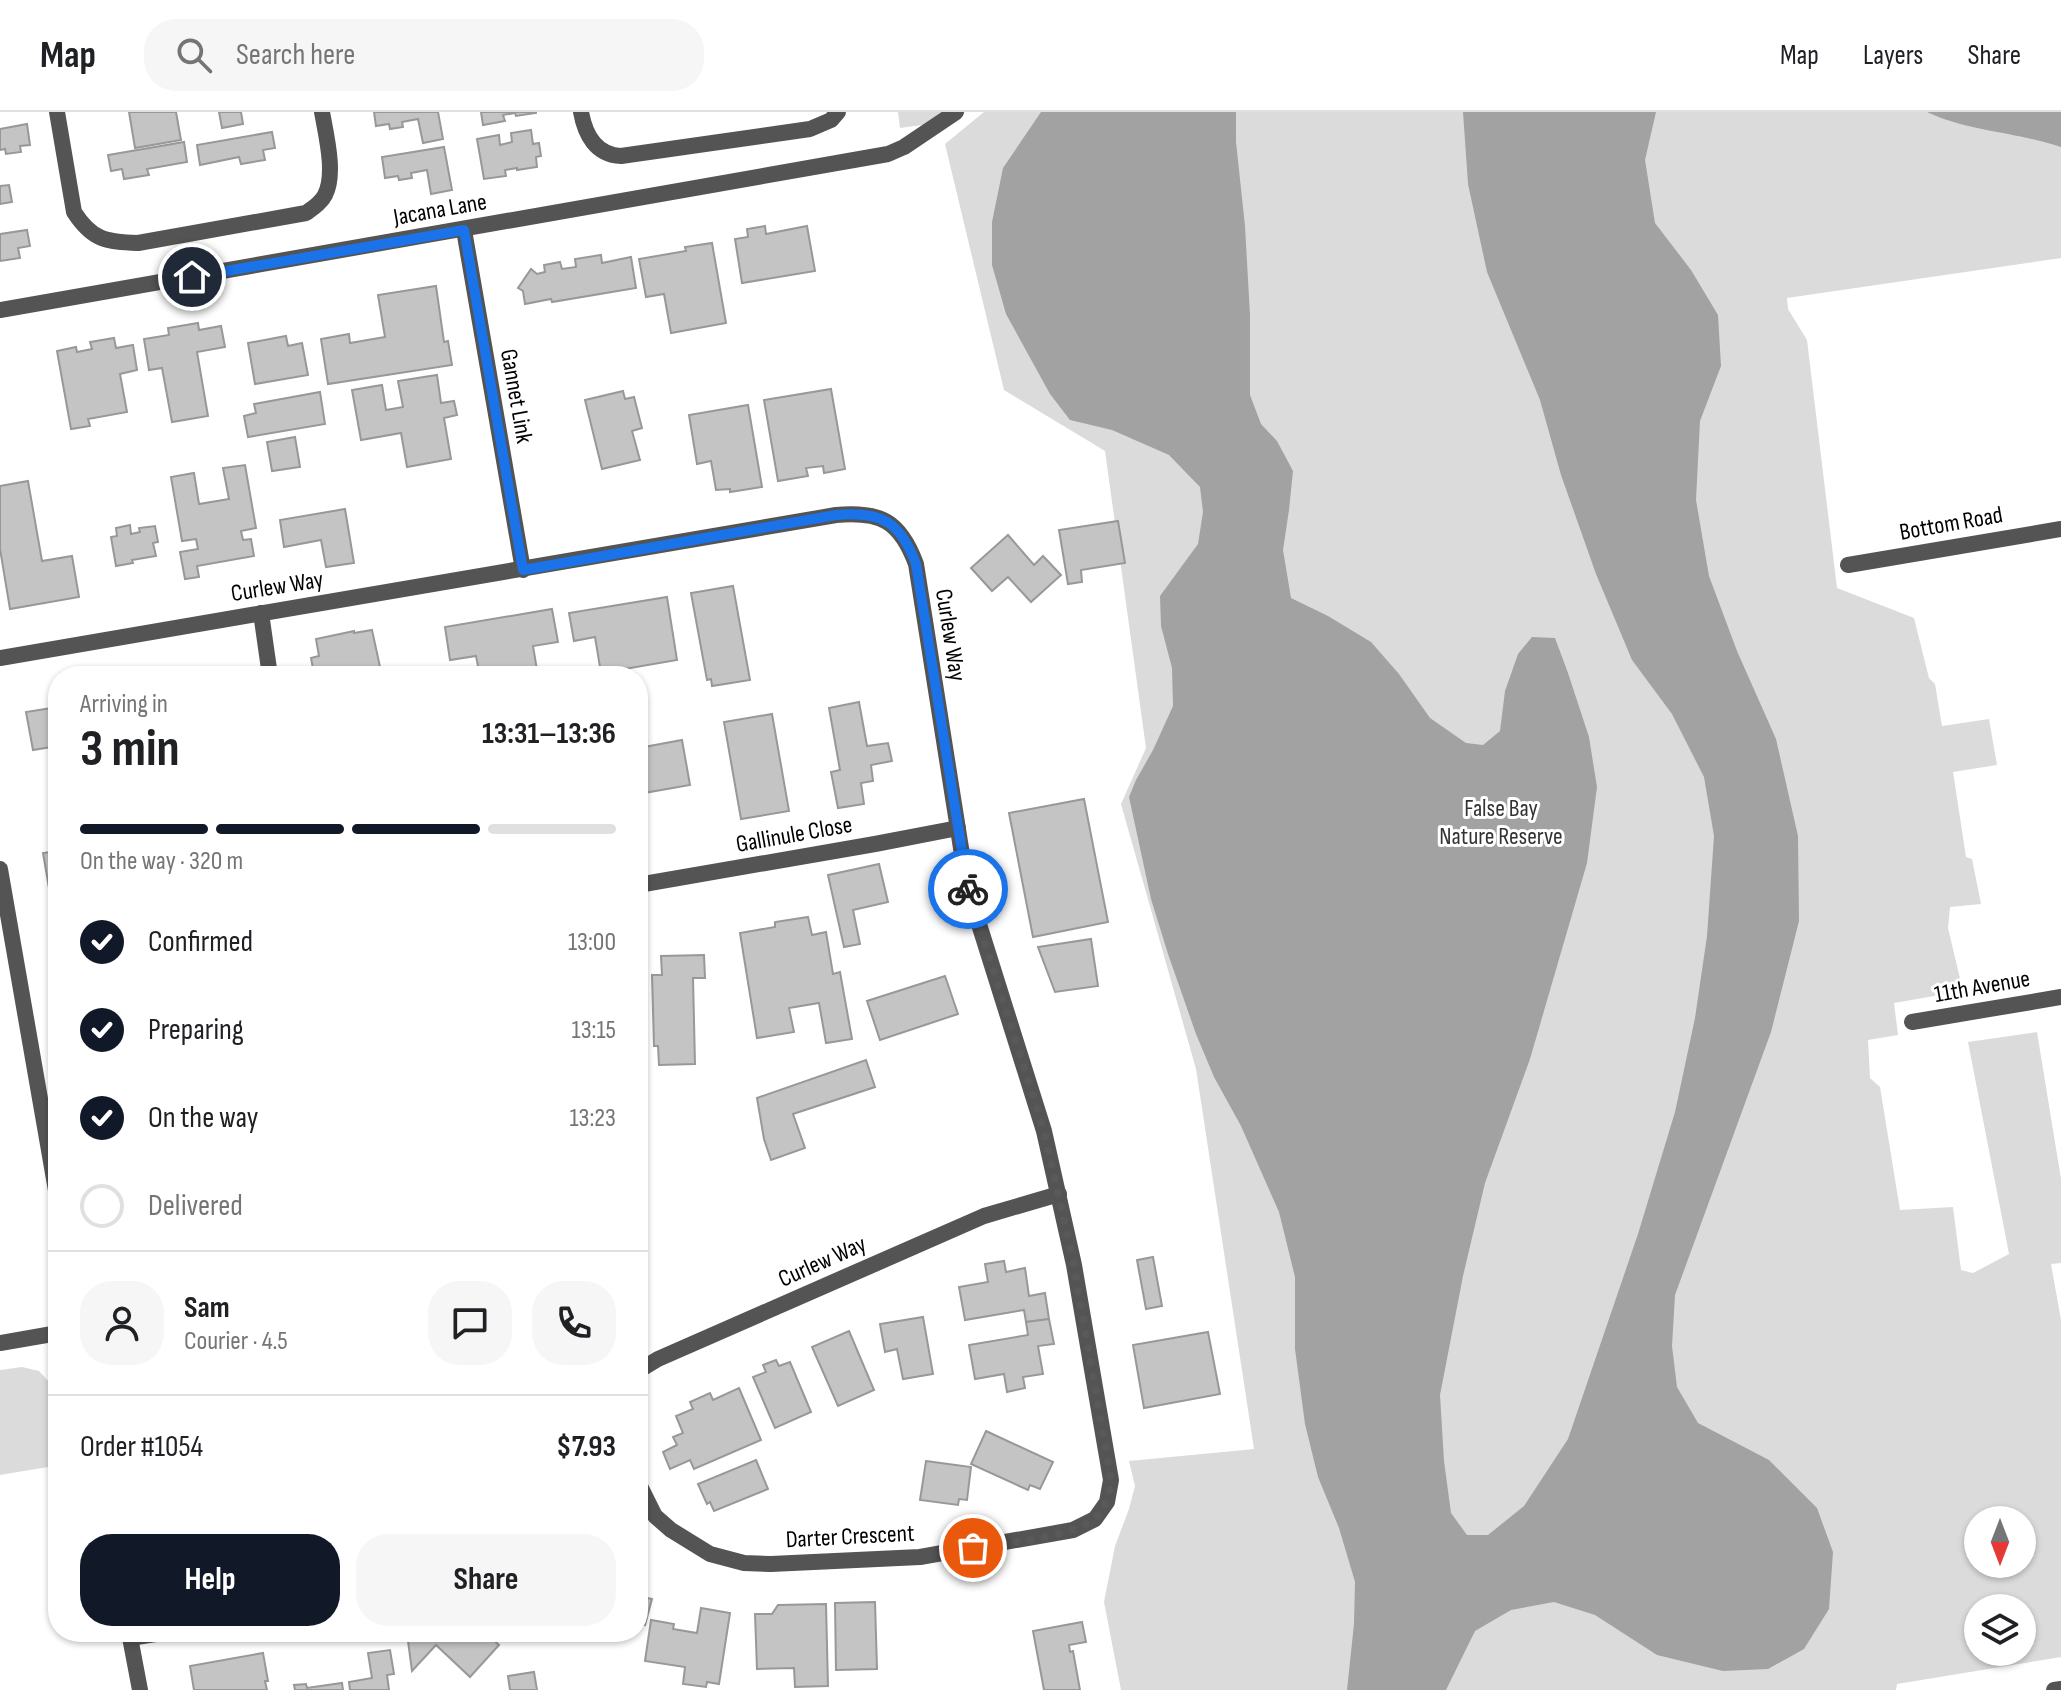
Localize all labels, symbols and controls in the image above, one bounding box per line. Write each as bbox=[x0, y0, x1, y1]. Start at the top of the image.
search box bbox=[144, 19, 704, 91]
text: Map bbox=[40, 33, 96, 78]
icon: search bbox=[172, 33, 216, 77]
text: Search here bbox=[236, 37, 355, 73]
text: Map bbox=[1780, 39, 1819, 72]
text: Layers bbox=[1863, 39, 1923, 72]
text: Share bbox=[1967, 39, 2021, 72]
street label: Jacana Lane bbox=[390, 187, 489, 232]
pin bbox=[158, 243, 226, 311]
icon: home bbox=[170, 255, 214, 299]
street label: Gannet Link bbox=[494, 347, 539, 445]
street label: Bottom Road bbox=[1897, 500, 2005, 547]
street label: Curlew Way bbox=[229, 565, 325, 608]
street label: Curlew Way bbox=[929, 587, 972, 683]
text: Arriving in bbox=[80, 689, 168, 720]
text: 13:31–13:36 bbox=[482, 716, 616, 752]
text: 3 min bbox=[80, 718, 180, 781]
park label: False Bay Nature Reserve bbox=[1439, 794, 1563, 851]
street label: Gallinule Close bbox=[734, 810, 854, 859]
text: On the way · 320 m bbox=[80, 846, 243, 877]
courier bbox=[928, 849, 1008, 929]
icon: bike bbox=[946, 867, 990, 911]
icon: check bbox=[80, 920, 124, 964]
text: Confirmed bbox=[148, 924, 253, 960]
text: 13:00 bbox=[568, 927, 616, 958]
street label: 11th Avenue bbox=[1932, 964, 2032, 1009]
icon: check bbox=[80, 1008, 124, 1052]
text: Preparing bbox=[148, 1012, 244, 1048]
text: 13:15 bbox=[572, 1015, 616, 1046]
icon: check bbox=[80, 1096, 124, 1140]
text: On the way bbox=[148, 1100, 258, 1136]
text: 13:23 bbox=[569, 1103, 616, 1134]
text: Delivered bbox=[148, 1188, 243, 1224]
street label: Curlew Way bbox=[774, 1229, 871, 1294]
button: person bbox=[80, 1281, 164, 1365]
button: chat bbox=[428, 1281, 512, 1365]
button: phone bbox=[532, 1281, 616, 1365]
text: Sam bbox=[184, 1290, 230, 1326]
text: Courier · 4.5 bbox=[184, 1326, 288, 1357]
text: Order #1054 bbox=[80, 1429, 203, 1465]
text: $7.93 bbox=[556, 1429, 616, 1465]
north arrow bbox=[1964, 1506, 2036, 1578]
map controls bbox=[1964, 1506, 2036, 1666]
pin bbox=[939, 1514, 1007, 1582]
street label: Darter Crescent bbox=[785, 1519, 915, 1554]
icon: bag bbox=[951, 1526, 995, 1570]
button: Help bbox=[80, 1534, 340, 1626]
button: Share bbox=[356, 1534, 616, 1626]
button: layers bbox=[1964, 1594, 2036, 1666]

